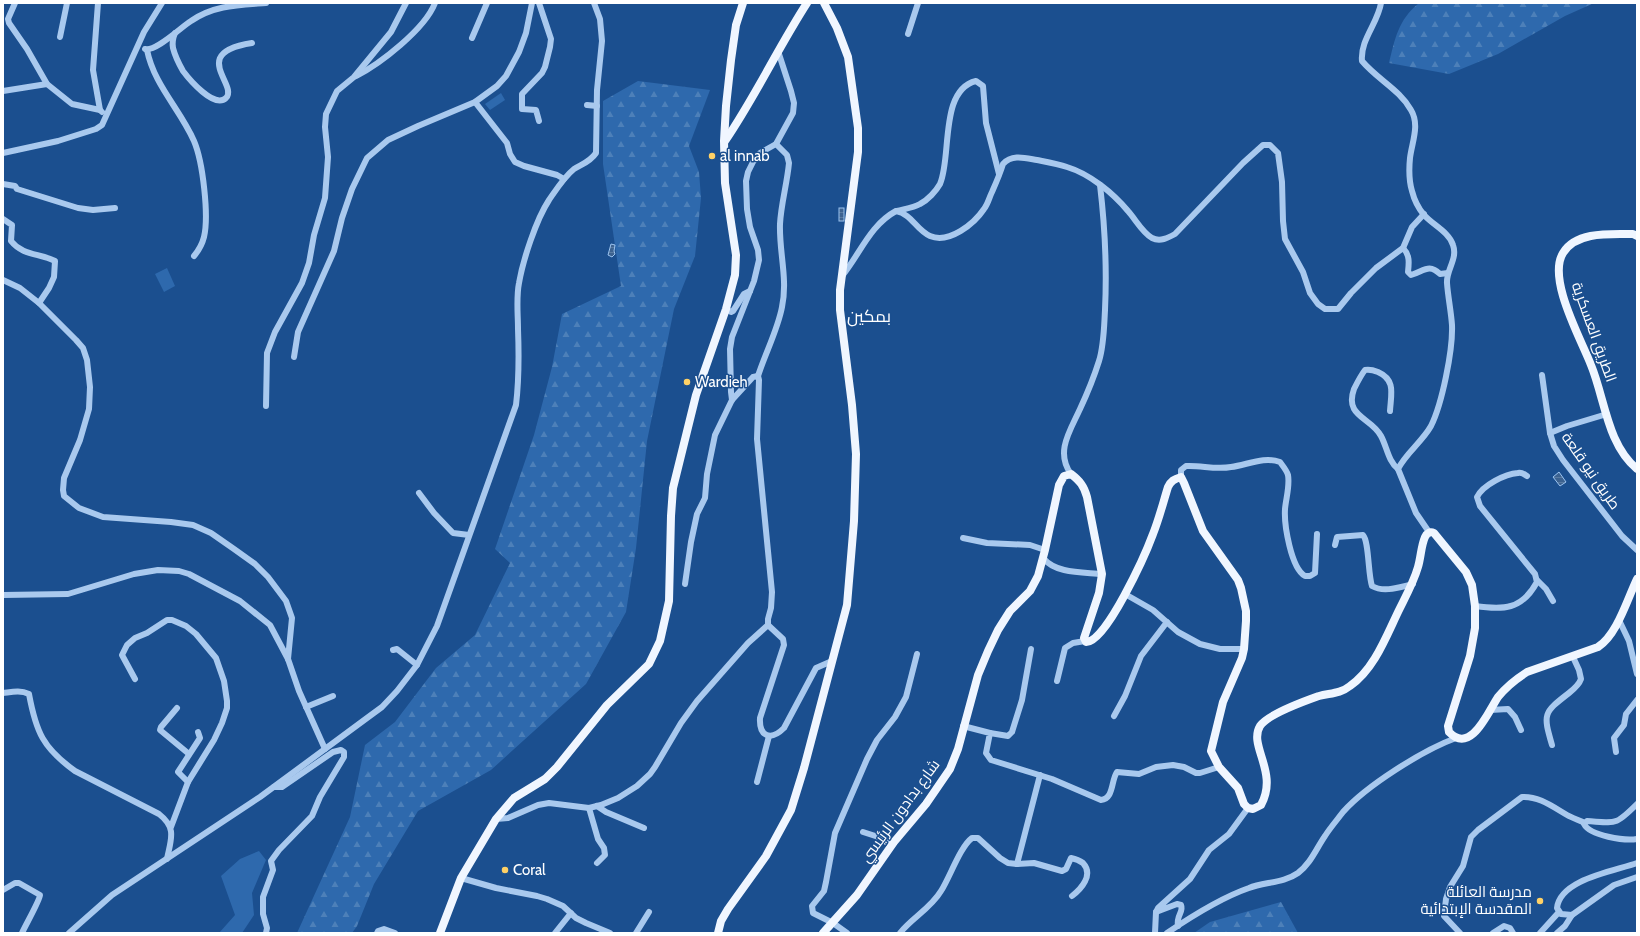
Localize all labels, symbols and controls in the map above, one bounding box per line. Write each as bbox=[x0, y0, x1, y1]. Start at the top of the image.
place label: al innab bbox=[720, 147, 770, 165]
marker: al innab bbox=[707, 151, 717, 161]
street label: الطريق العسكرية bbox=[1567, 280, 1620, 385]
district label: بمكين bbox=[847, 306, 891, 327]
place label: Wardieh bbox=[695, 373, 748, 391]
marker: Wardieh bbox=[682, 377, 692, 387]
street label: طريق نيو قلعة bbox=[1557, 429, 1624, 514]
street label: شارع بدادون الرئيسي bbox=[857, 756, 946, 868]
place label: Coral bbox=[513, 861, 546, 879]
marker: Coral bbox=[500, 865, 510, 875]
place label: مدرسة العائلة المقدسة الإبتدائية bbox=[1420, 883, 1532, 918]
marker: مدرسة العائلة المقدسة الإبتدائية bbox=[1535, 896, 1545, 906]

